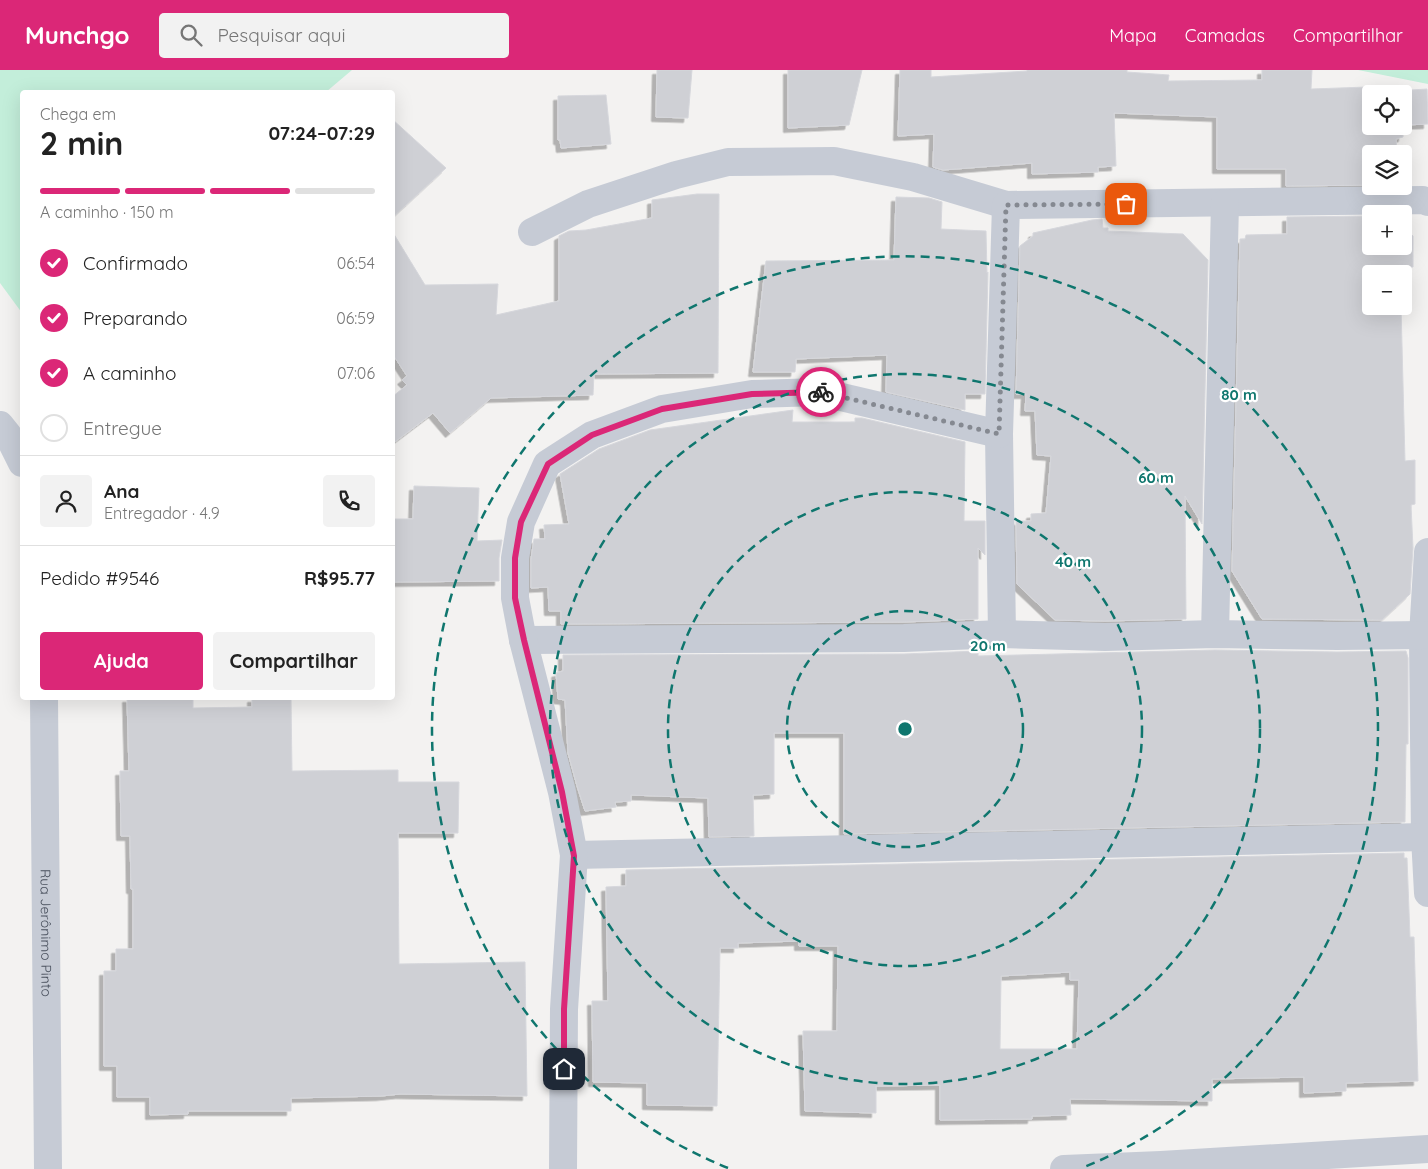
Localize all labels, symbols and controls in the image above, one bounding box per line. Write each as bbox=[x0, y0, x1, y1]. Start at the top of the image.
search box bbox=[159, 13, 509, 58]
text: Munchgo bbox=[25, 20, 129, 50]
icon: search bbox=[177, 21, 205, 49]
text: Pesquisar aqui bbox=[217, 23, 346, 47]
text: Mapa bbox=[1109, 24, 1157, 47]
text: Camadas bbox=[1185, 24, 1265, 47]
text: Compartilhar bbox=[1293, 24, 1403, 47]
map controls bbox=[1362, 85, 1412, 315]
button: locate bbox=[1362, 85, 1412, 135]
text: Chega em bbox=[40, 104, 116, 124]
text: 07:24–07:29 bbox=[269, 121, 375, 145]
text: 2 min bbox=[40, 123, 123, 163]
button: layers bbox=[1362, 145, 1412, 195]
pin bbox=[1105, 183, 1147, 225]
icon: bag bbox=[1112, 190, 1140, 218]
text: A caminho · 150 m bbox=[40, 202, 174, 222]
button: + bbox=[1362, 205, 1412, 255]
icon: check bbox=[40, 249, 68, 277]
text: Confirmado bbox=[83, 251, 188, 275]
text: 06:54 bbox=[337, 253, 375, 273]
button: − bbox=[1362, 265, 1412, 315]
icon: check bbox=[40, 304, 68, 332]
text: Preparando bbox=[83, 306, 188, 330]
text: 06:59 bbox=[336, 308, 375, 328]
icon: check bbox=[40, 359, 68, 387]
text: A caminho bbox=[83, 361, 176, 385]
text: 07:06 bbox=[337, 363, 375, 383]
courier bbox=[796, 367, 846, 417]
icon: bike bbox=[807, 378, 835, 406]
text: 80 m bbox=[1221, 385, 1257, 404]
text: Entregue bbox=[83, 416, 162, 440]
text: 60 m bbox=[1138, 468, 1174, 487]
button: person bbox=[40, 475, 92, 527]
button: phone bbox=[323, 475, 375, 527]
text: Ana bbox=[104, 479, 139, 503]
text: Entregador · 4.9 bbox=[104, 503, 220, 523]
text: 40 m bbox=[1055, 552, 1091, 571]
text: Pedido #9546 bbox=[40, 566, 159, 590]
text: R$95.77 bbox=[304, 566, 375, 590]
button: Ajuda bbox=[40, 632, 203, 690]
button: Compartilhar bbox=[213, 632, 375, 690]
text: 20 m bbox=[970, 636, 1006, 655]
centre of rings bbox=[896, 720, 914, 738]
street label: Rua Jerônimo Pinto bbox=[36, 869, 56, 997]
pin bbox=[543, 1048, 585, 1090]
icon: home bbox=[550, 1055, 578, 1083]

